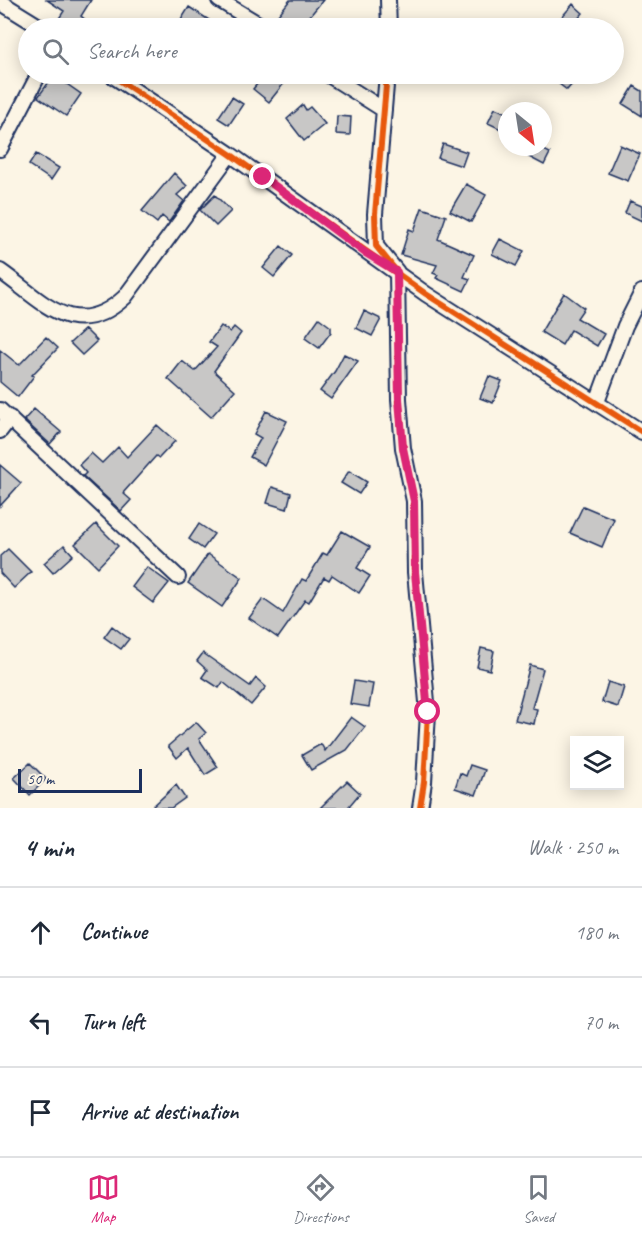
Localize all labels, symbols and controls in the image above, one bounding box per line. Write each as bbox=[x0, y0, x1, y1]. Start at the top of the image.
search box bbox=[18, 18, 624, 84]
icon: search bbox=[39, 35, 72, 68]
text: Search here bbox=[87, 37, 177, 65]
north arrow bbox=[498, 102, 552, 156]
route end bbox=[249, 163, 275, 189]
route start bbox=[414, 698, 440, 724]
map controls bbox=[570, 736, 624, 790]
button: layers bbox=[570, 736, 624, 790]
scale bar bbox=[18, 766, 142, 794]
text: 50 m bbox=[27, 769, 54, 789]
text: 4 min bbox=[24, 831, 74, 864]
text: Walk · 250 m bbox=[528, 835, 618, 860]
icon: ahead bbox=[24, 916, 57, 949]
text: Continue bbox=[81, 918, 147, 946]
text: 180 m bbox=[575, 920, 618, 945]
icon: left bbox=[24, 1006, 57, 1039]
text: Turn left bbox=[81, 1008, 145, 1036]
text: 70 m bbox=[584, 1010, 618, 1035]
icon: arrive bbox=[24, 1096, 57, 1129]
text: Arrive at destination bbox=[81, 1098, 238, 1126]
tab: Map bbox=[87, 1171, 120, 1227]
tab: Directions bbox=[293, 1171, 349, 1227]
tab: Saved bbox=[522, 1171, 555, 1227]

